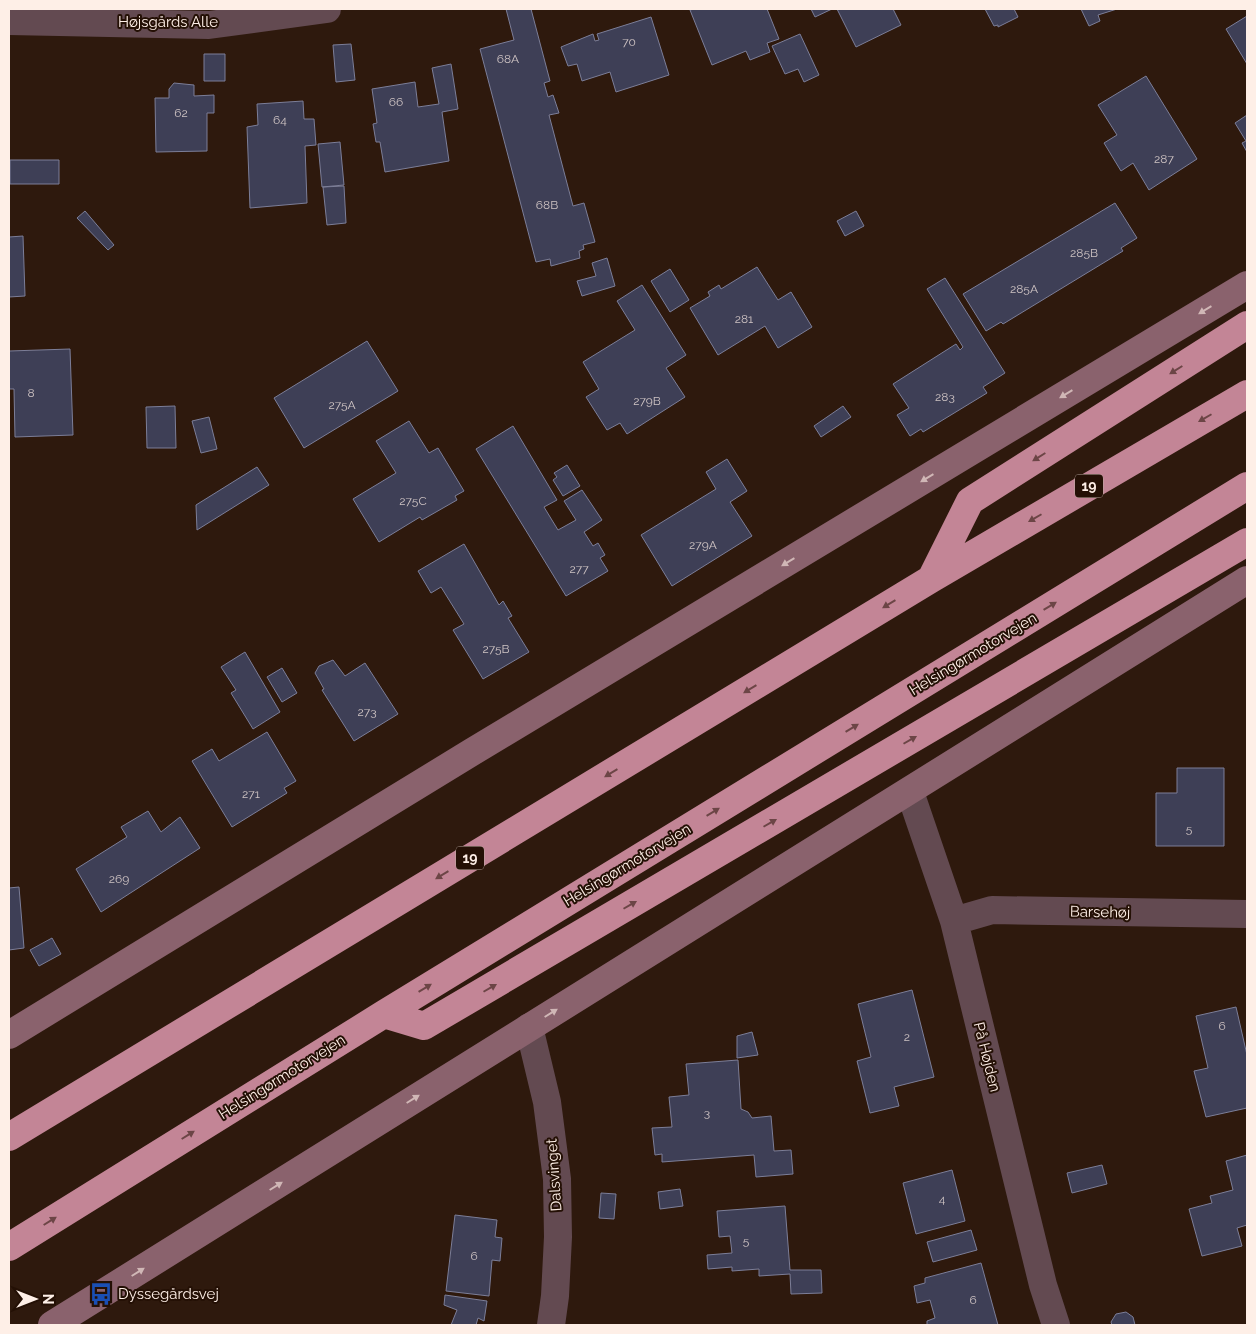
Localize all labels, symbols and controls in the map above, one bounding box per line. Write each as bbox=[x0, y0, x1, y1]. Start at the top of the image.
street label: Højsgårds Alle bbox=[118, 13, 218, 31]
house number: 70 bbox=[622, 35, 636, 49]
house number: 68A bbox=[497, 52, 519, 66]
house number: 66 bbox=[389, 95, 403, 109]
house number: 62 bbox=[174, 106, 188, 120]
house number: 64 bbox=[273, 113, 287, 127]
house number: 287 bbox=[1154, 152, 1174, 166]
house number: 68B bbox=[536, 198, 558, 212]
house number: 285B bbox=[1070, 246, 1098, 260]
house number: 285A bbox=[1010, 282, 1038, 296]
one-way arrow bbox=[1199, 306, 1212, 315]
house number: 281 bbox=[735, 312, 753, 326]
one-way arrow bbox=[1170, 365, 1183, 375]
house number: 8 bbox=[27, 386, 35, 400]
house number: 283 bbox=[935, 390, 955, 404]
one-way arrow bbox=[1060, 390, 1073, 399]
house number: 279B bbox=[633, 394, 661, 408]
house number: 275A bbox=[328, 398, 356, 412]
one-way arrow bbox=[1199, 414, 1212, 423]
one-way arrow bbox=[1033, 452, 1046, 462]
one-way arrow bbox=[921, 474, 934, 483]
road number: 19 bbox=[1075, 474, 1103, 498]
house number: 275C bbox=[399, 494, 427, 508]
one-way arrow bbox=[1028, 514, 1041, 523]
house number: 279A bbox=[689, 538, 717, 552]
one-way arrow bbox=[781, 557, 794, 566]
house number: 277 bbox=[569, 562, 589, 576]
one-way arrow bbox=[882, 600, 895, 609]
one-way arrow bbox=[1044, 602, 1057, 611]
street label: Helsingørmotorvejen bbox=[906, 609, 1040, 699]
house number: 275B bbox=[482, 642, 510, 656]
one-way arrow bbox=[743, 684, 756, 693]
house number: 273 bbox=[357, 705, 377, 719]
one-way arrow bbox=[845, 723, 858, 732]
one-way arrow bbox=[903, 736, 917, 745]
one-way arrow bbox=[604, 768, 617, 777]
house number: 271 bbox=[242, 787, 260, 801]
one-way arrow bbox=[707, 808, 720, 817]
one-way arrow bbox=[763, 818, 777, 827]
street label: Helsingørmotorvejen bbox=[560, 820, 694, 910]
house number: 5 bbox=[1186, 822, 1193, 836]
road number: 19 bbox=[456, 846, 484, 870]
one-way arrow bbox=[435, 870, 448, 880]
house number: 269 bbox=[109, 872, 129, 886]
one-way arrow bbox=[623, 901, 636, 910]
street label: Barsehøj bbox=[1070, 902, 1130, 922]
one-way arrow bbox=[483, 983, 496, 992]
one-way arrow bbox=[419, 984, 432, 993]
one-way arrow bbox=[545, 1009, 558, 1018]
house number: 6 bbox=[1218, 1019, 1226, 1033]
street label: På Højden bbox=[970, 1020, 1004, 1094]
house number: 2 bbox=[904, 1030, 910, 1044]
street label: Helsingørmotorvejen bbox=[215, 1031, 349, 1123]
one-way arrow bbox=[407, 1095, 420, 1104]
house number: 3 bbox=[704, 1106, 710, 1120]
one-way arrow bbox=[182, 1131, 195, 1140]
street label: Dalsvinget bbox=[542, 1138, 566, 1212]
one-way arrow bbox=[269, 1181, 282, 1190]
house number: 4 bbox=[939, 1192, 946, 1206]
one-way arrow bbox=[44, 1216, 57, 1226]
house number: 5 bbox=[743, 1234, 750, 1248]
house number: 6 bbox=[470, 1249, 478, 1263]
one-way arrow bbox=[131, 1267, 144, 1276]
north arrow bbox=[10, 1274, 60, 1324]
bus stop icon: Dyssegårdsvej bbox=[88, 1281, 114, 1307]
place label: Dyssegårdsvej bbox=[118, 1285, 219, 1303]
house number: 6 bbox=[969, 1293, 977, 1307]
text: N bbox=[40, 1294, 56, 1304]

